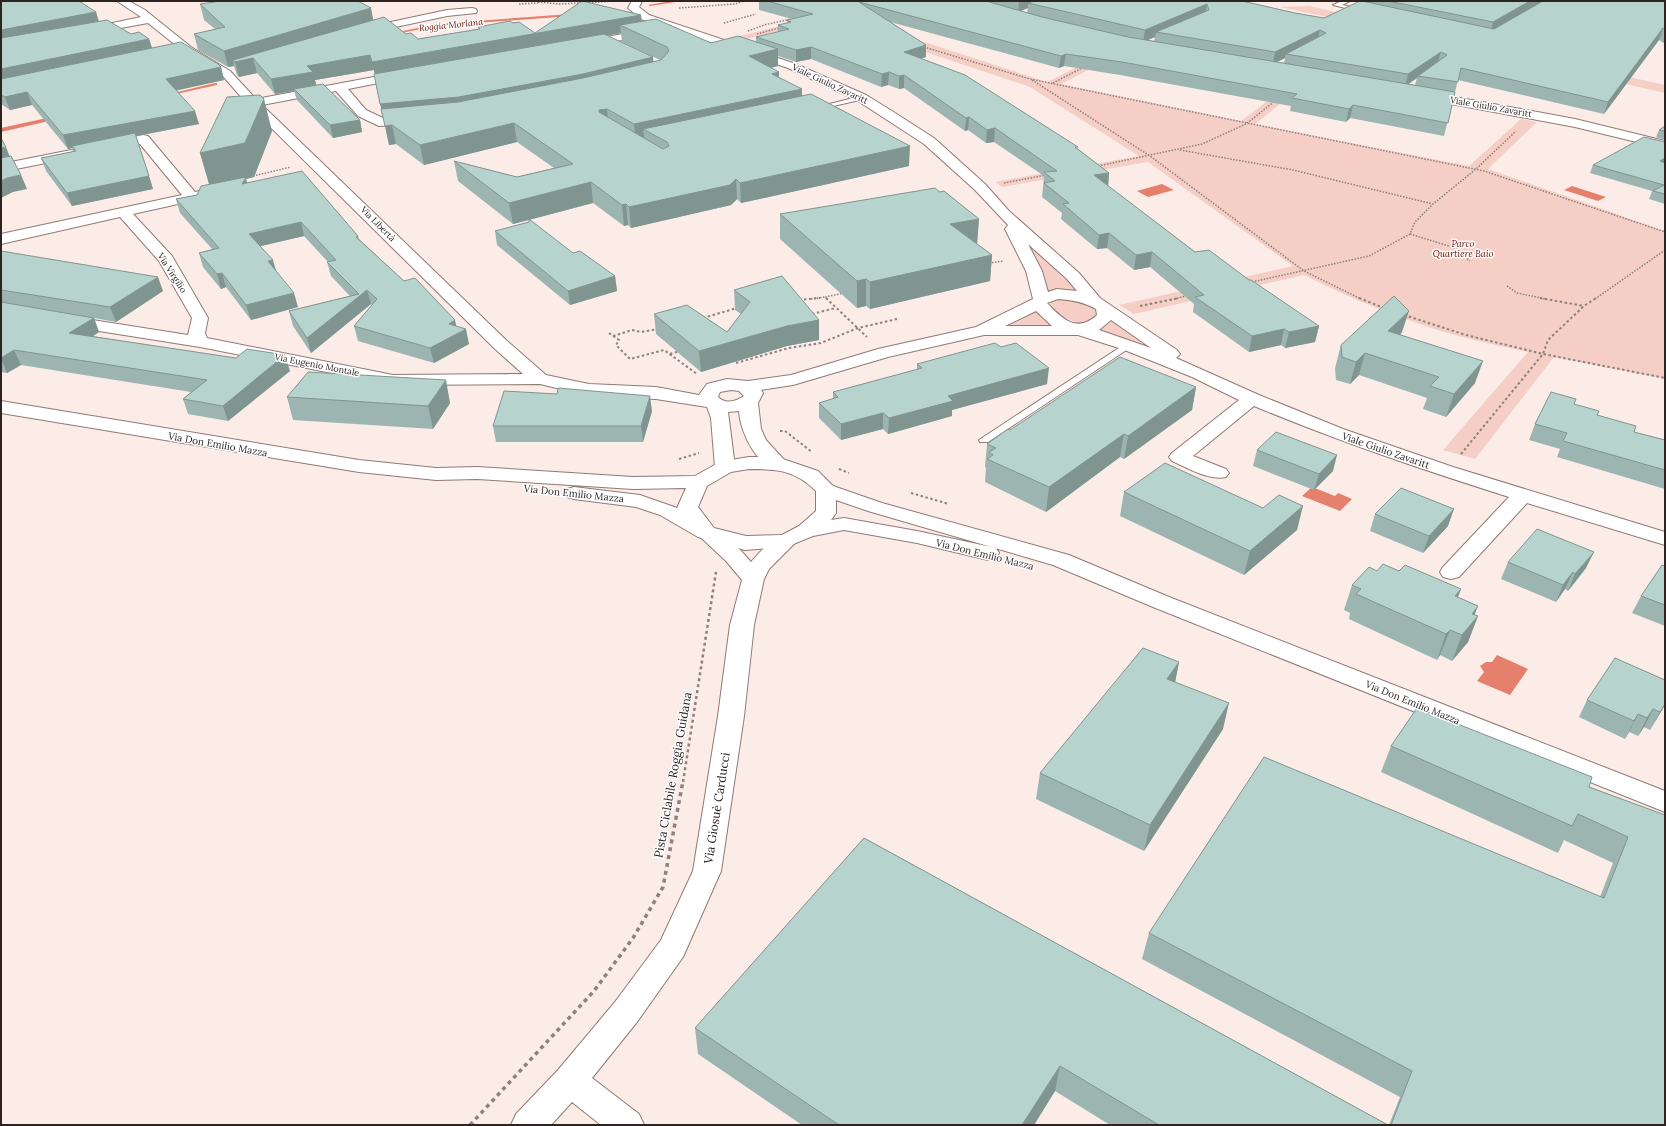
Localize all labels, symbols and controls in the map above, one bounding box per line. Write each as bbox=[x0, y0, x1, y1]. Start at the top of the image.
water label: Roggia Morlana bbox=[418, 16, 484, 33]
street label: Viale Giulio Zavaritt bbox=[789, 61, 870, 106]
street label: Viale Giulio Zavaritt bbox=[1448, 94, 1533, 119]
street label: Via Libertà bbox=[358, 203, 398, 244]
park label: Parco Quartiere Baio bbox=[1433, 238, 1494, 259]
street label: Via Virgilio bbox=[155, 250, 189, 295]
street label: Via Eugenio Montale bbox=[273, 351, 360, 378]
street label: Via Don Emilio Mazza bbox=[166, 429, 269, 460]
street label: Viale Giulio Zavaritt bbox=[1339, 429, 1432, 472]
street label: Via Don Emilio Mazza bbox=[522, 482, 625, 505]
street label: Via Don Emilio Mazza bbox=[934, 536, 1035, 573]
street label: Via Don Emilio Mazza bbox=[1363, 677, 1462, 727]
street label: Pista Ciclabile Roggia Guidana bbox=[651, 691, 695, 859]
street label: Via Giosuè Carducci bbox=[700, 751, 733, 866]

